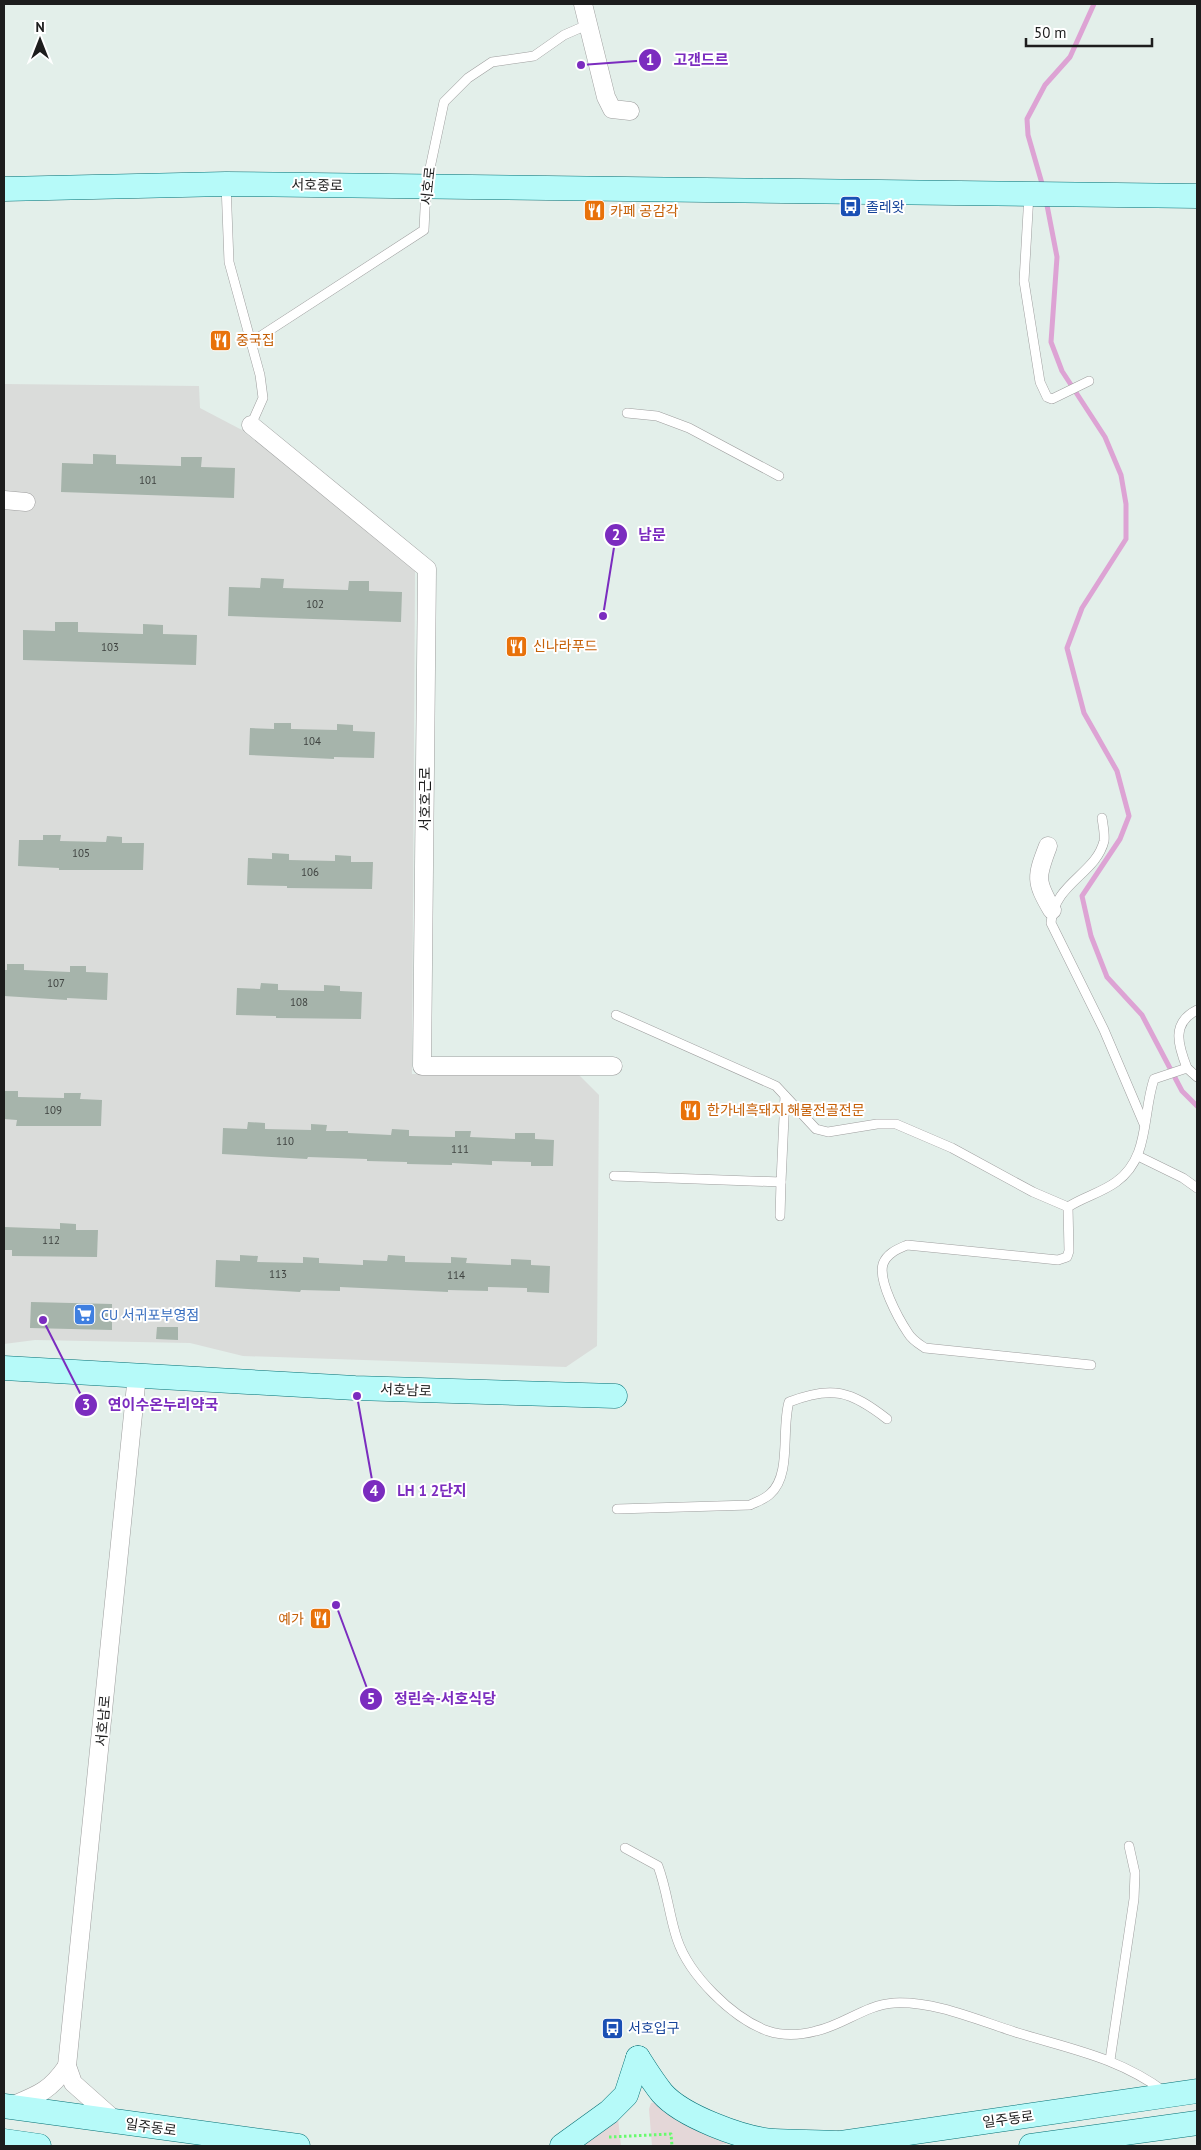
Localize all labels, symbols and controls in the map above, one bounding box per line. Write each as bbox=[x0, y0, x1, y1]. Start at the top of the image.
north arrow bbox=[15, 15, 65, 65]
scale bar bbox=[1026, 15, 1152, 47]
text: N bbox=[35, 18, 45, 36]
text: 50 m bbox=[1034, 23, 1067, 42]
callout: 고갠드르 bbox=[638, 45, 738, 75]
text: 1 bbox=[646, 50, 654, 69]
text: 고갠드르 bbox=[673, 50, 729, 69]
street label: 서호로 bbox=[417, 166, 439, 206]
street label: 서호중로 bbox=[291, 176, 343, 194]
bus stop icon: 졸레왓 bbox=[838, 195, 862, 219]
place label: 졸레왓 bbox=[866, 198, 905, 216]
restaurant icon: 카페 공감각 bbox=[582, 199, 606, 223]
place label: 카페 공감각 bbox=[610, 202, 678, 220]
restaurant icon: 중국집 bbox=[208, 328, 232, 352]
place label: 중국집 bbox=[236, 331, 275, 349]
house number: 101 bbox=[139, 473, 157, 487]
callout: 남문 bbox=[603, 520, 676, 550]
text: 2 bbox=[612, 525, 620, 544]
text: 남문 bbox=[638, 525, 666, 544]
house number: 102 bbox=[306, 597, 324, 611]
restaurant icon: 신나라푸드 bbox=[505, 634, 529, 658]
place label: 신나라푸드 bbox=[533, 637, 598, 655]
house number: 103 bbox=[101, 640, 119, 654]
house number: 104 bbox=[303, 734, 321, 748]
street label: 서호호근로 bbox=[416, 767, 434, 831]
house number: 105 bbox=[72, 846, 90, 860]
house number: 106 bbox=[301, 865, 319, 879]
house number: 107 bbox=[47, 976, 65, 990]
house number: 108 bbox=[290, 995, 308, 1009]
restaurant icon: 한가네흑돼지.해물전골전문 bbox=[679, 1098, 703, 1122]
place label: 한가네흑돼지.해물전골전문 bbox=[707, 1101, 865, 1119]
house number: 109 bbox=[44, 1103, 62, 1117]
house number: 110 bbox=[276, 1134, 294, 1148]
house number: 111 bbox=[451, 1142, 469, 1156]
house number: 112 bbox=[42, 1233, 60, 1247]
house number: 113 bbox=[269, 1267, 287, 1281]
house number: 114 bbox=[447, 1268, 465, 1282]
supermarket icon: CU 서귀포부영점 bbox=[73, 1303, 97, 1327]
place label: CU 서귀포부영점 bbox=[101, 1306, 199, 1324]
street label: 서호남로 bbox=[380, 1380, 432, 1400]
callout: 연이수온누리약국 bbox=[73, 1390, 229, 1420]
text: 3 bbox=[82, 1395, 90, 1414]
text: 연이수온누리약국 bbox=[108, 1395, 218, 1414]
callout: LH 1 2단지 bbox=[362, 1476, 477, 1506]
text: 4 bbox=[370, 1481, 379, 1500]
text: LH 1 2단지 bbox=[397, 1481, 467, 1500]
restaurant icon: 예가 bbox=[308, 1607, 332, 1631]
place label: 예가 bbox=[278, 1610, 304, 1628]
callout: 정린숙-서호식당 bbox=[359, 1684, 506, 1714]
text: 5 bbox=[367, 1689, 375, 1708]
text: 정린숙-서호식당 bbox=[394, 1689, 496, 1708]
street label: 서호남로 bbox=[92, 1694, 114, 1747]
bus stop icon: 서호입구 bbox=[600, 2016, 624, 2040]
place label: 서호입구 bbox=[628, 2019, 680, 2037]
street label: 일주동로 bbox=[981, 2106, 1035, 2131]
street label: 일주동로 bbox=[124, 2115, 178, 2140]

